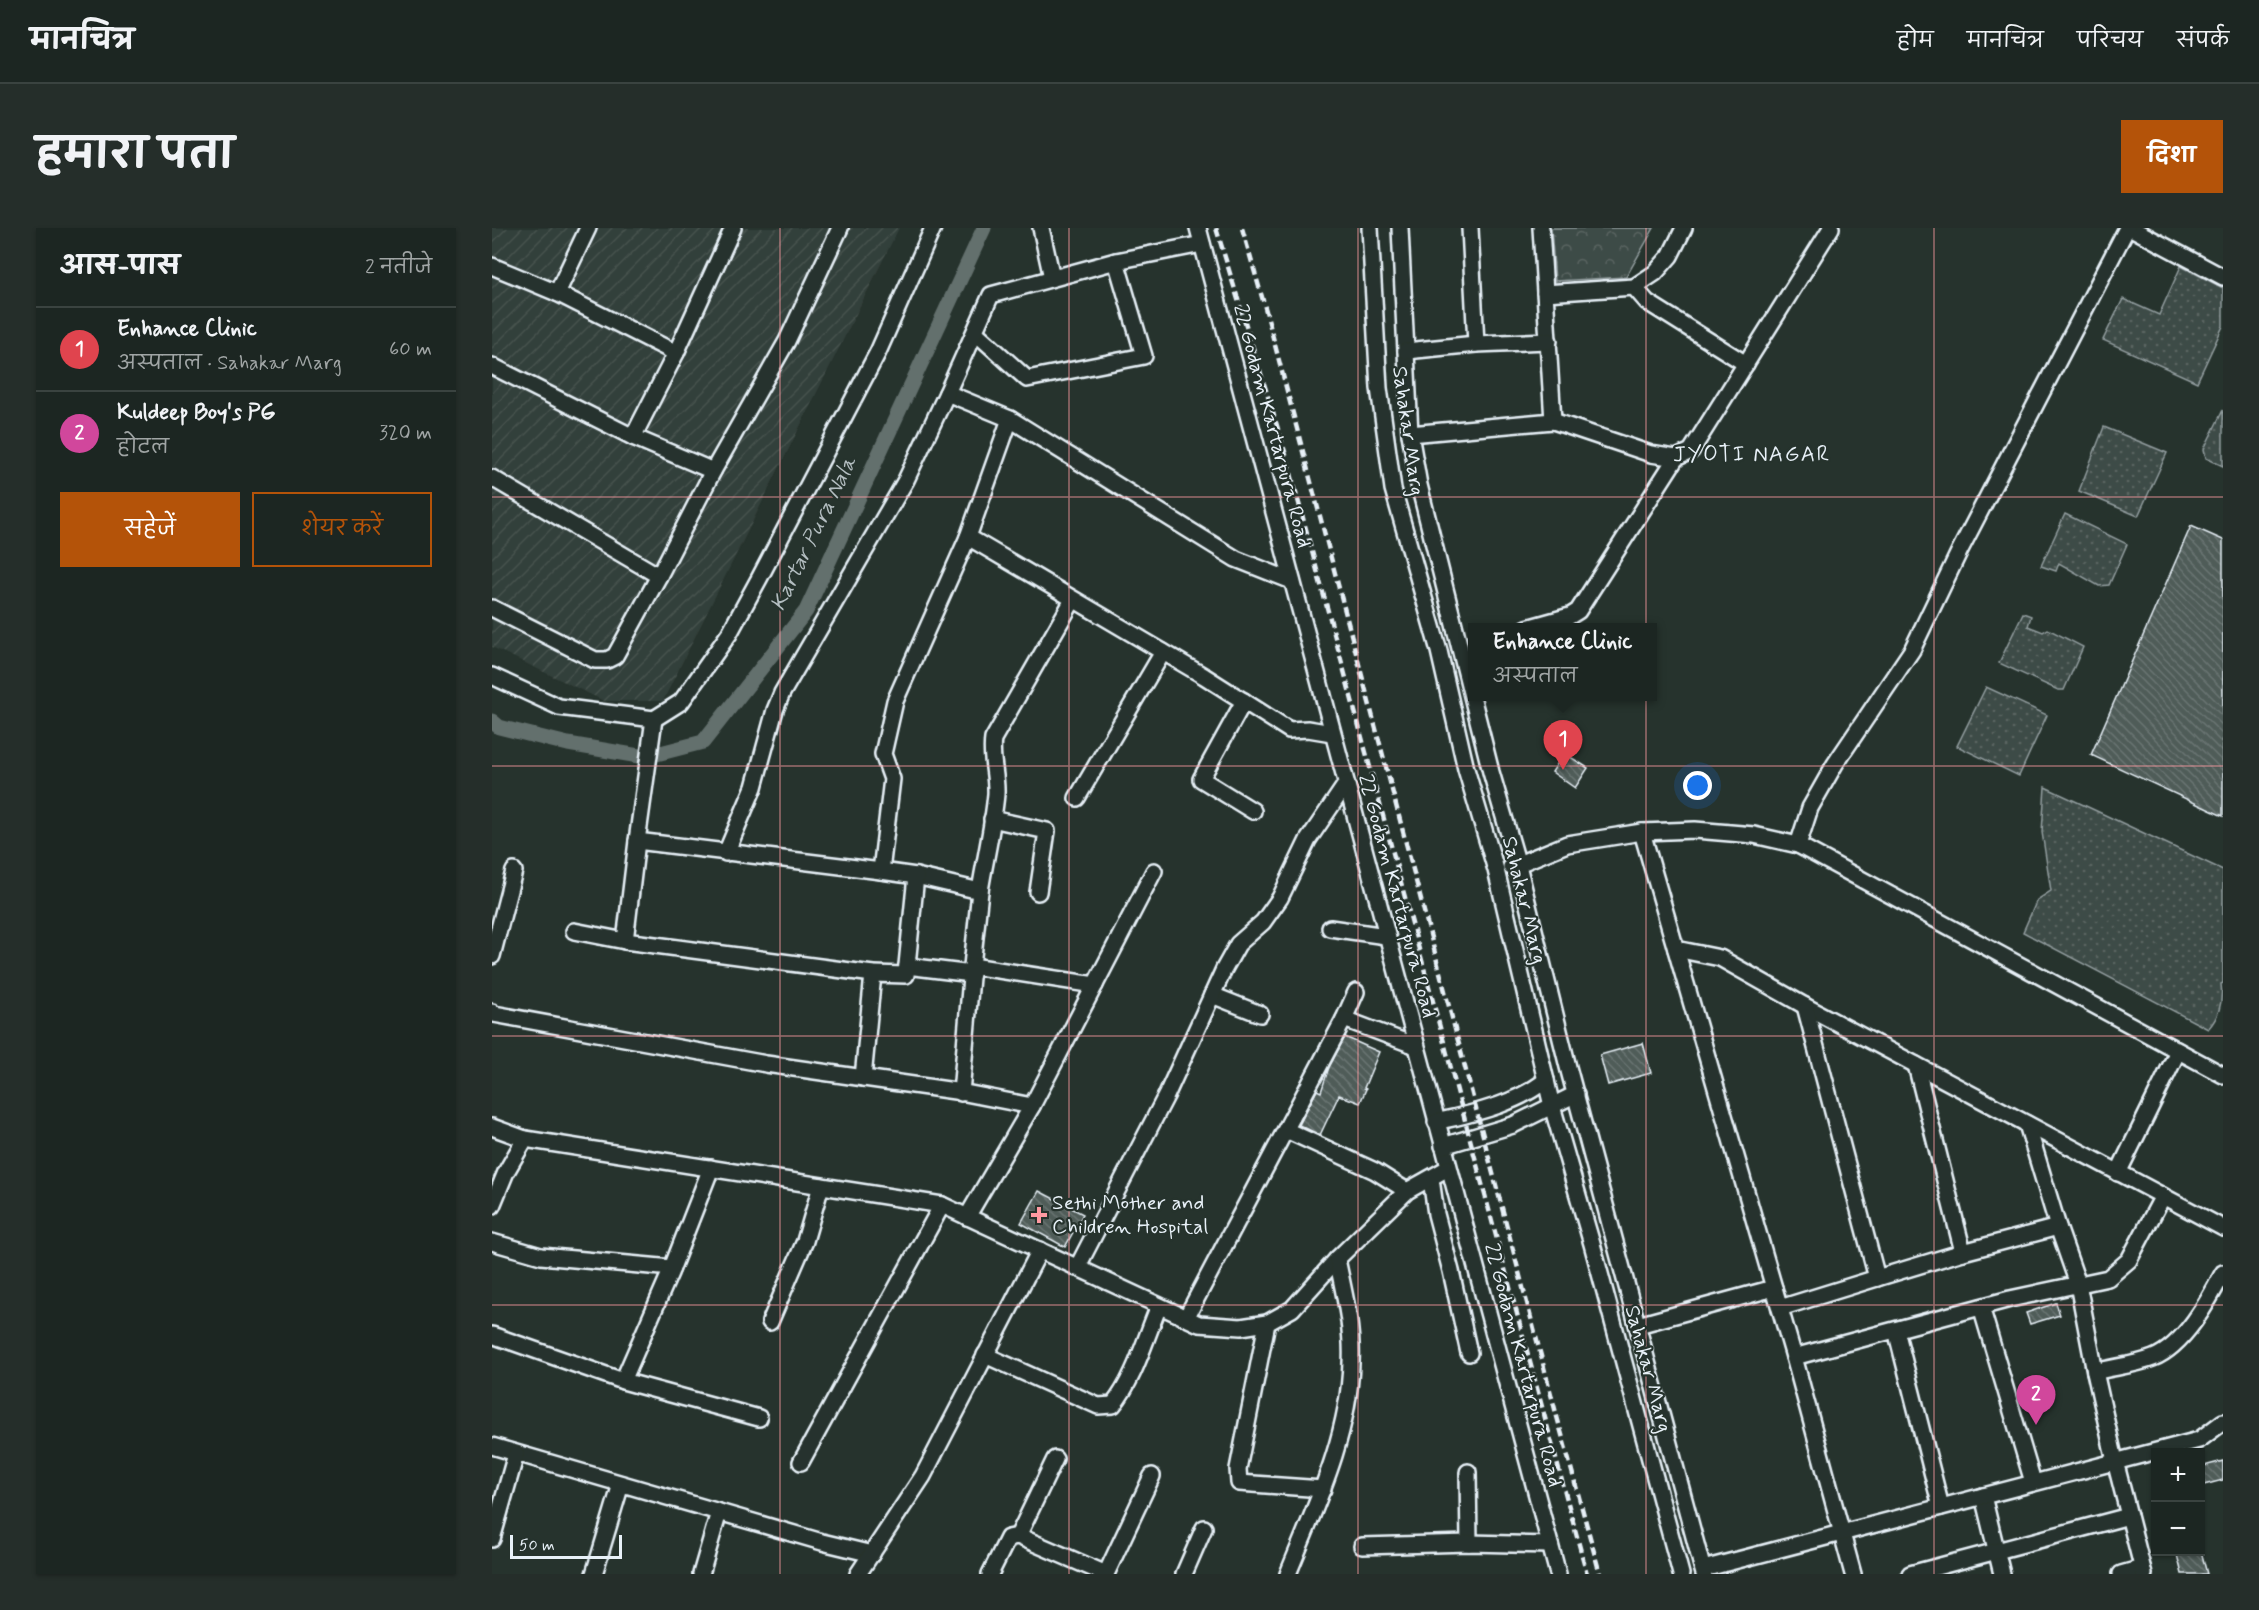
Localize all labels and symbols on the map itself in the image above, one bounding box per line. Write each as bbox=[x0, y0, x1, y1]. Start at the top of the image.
street label: 22 Godam Kartarpura Road bbox=[1226, 301, 1318, 551]
street label: Sahakar Marg bbox=[1385, 364, 1431, 498]
district label: JYOTI NAGAR bbox=[1673, 441, 1831, 469]
water label: Kartar Pura Nala bbox=[765, 452, 864, 616]
pin: 1 bbox=[1544, 720, 1582, 770]
street label: 22 Godam Kartarpura Road bbox=[1351, 771, 1443, 1021]
your location bbox=[1683, 771, 1712, 800]
street label: Sahakar Marg bbox=[1495, 833, 1553, 967]
place label: Sethi Mother and Children Hospital bbox=[1052, 1189, 1208, 1241]
marker: Sethi Mother and Children Hospital bbox=[1030, 1206, 1048, 1224]
street label: 22 Godam Kartarpura Road bbox=[1477, 1240, 1569, 1490]
street label: Sahakar Marg bbox=[1618, 1302, 1678, 1436]
pin: 2 bbox=[2016, 1376, 2056, 1425]
scale bar bbox=[510, 1532, 622, 1560]

